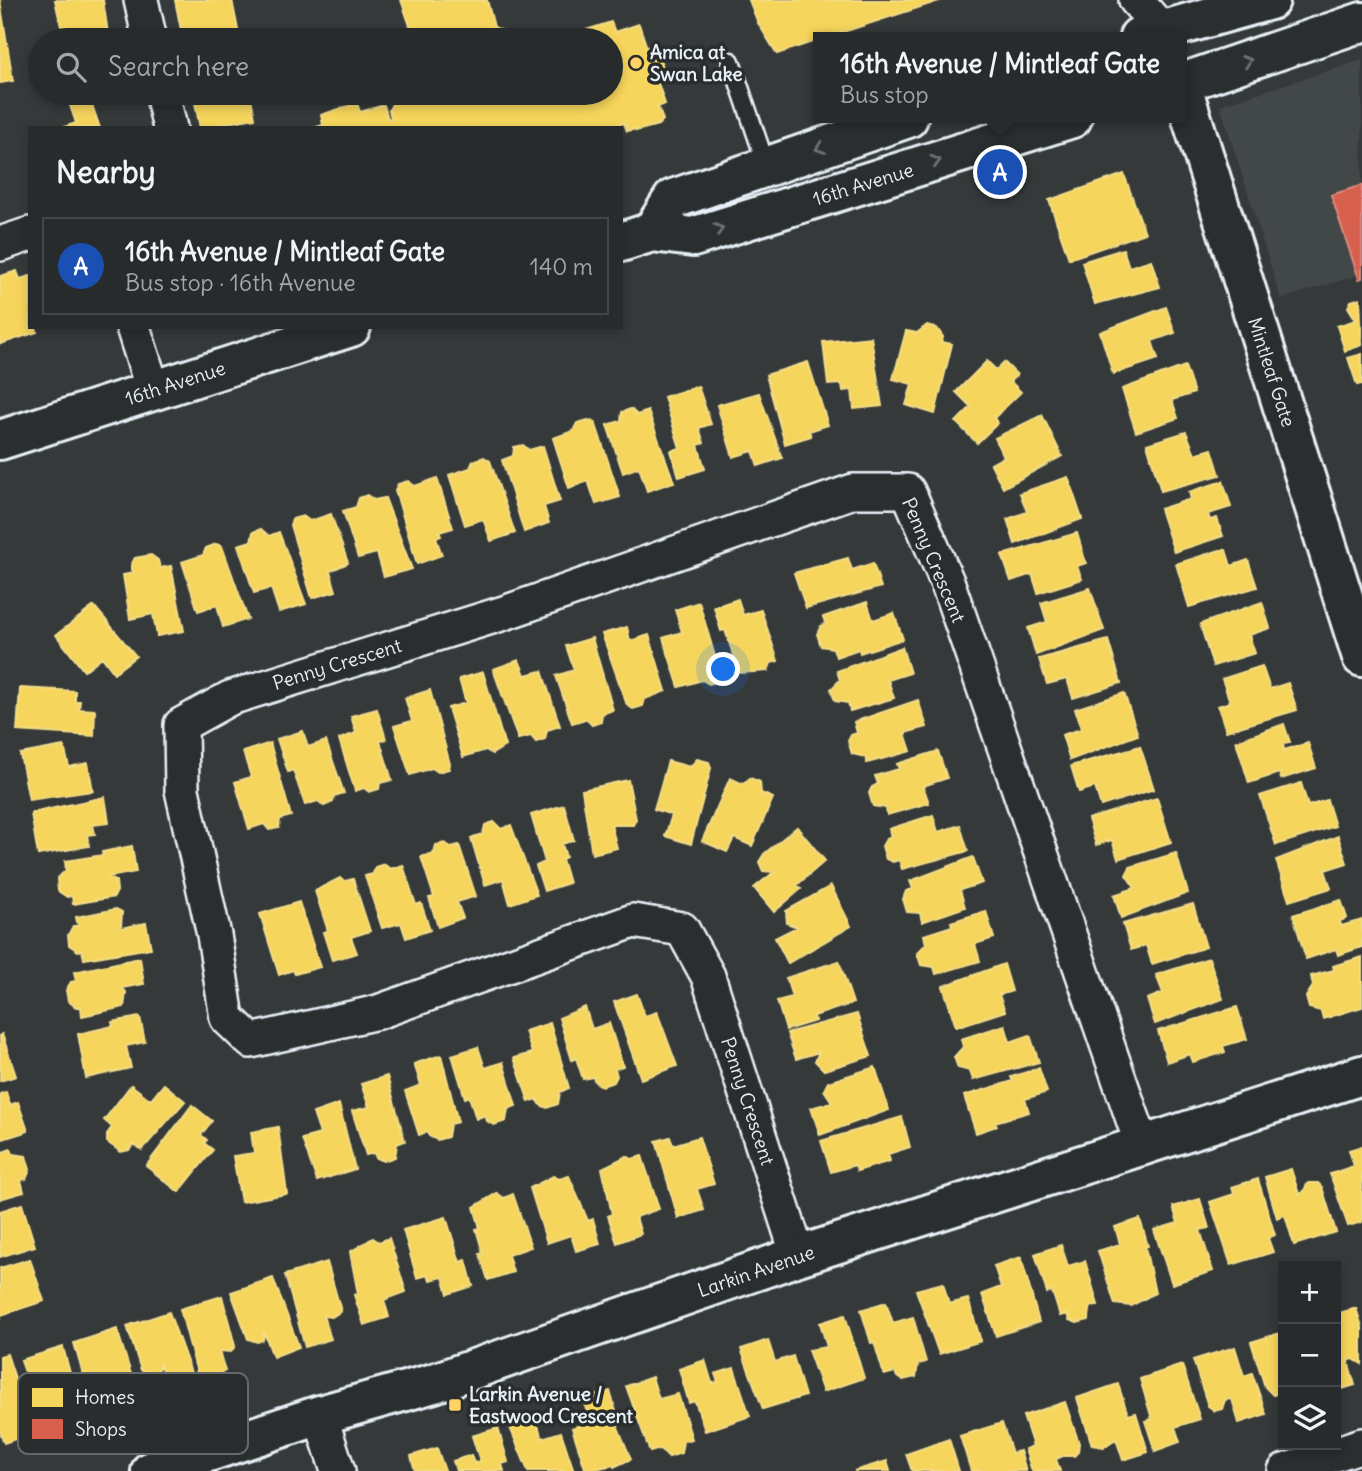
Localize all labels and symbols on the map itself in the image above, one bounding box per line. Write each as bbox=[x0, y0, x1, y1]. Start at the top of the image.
place label: Amica at Swan Lake bbox=[650, 40, 743, 86]
marker: Amica at Swan Lake bbox=[628, 55, 644, 71]
one-way arrow bbox=[1240, 55, 1252, 69]
one-way arrow bbox=[815, 140, 827, 154]
pin: A bbox=[977, 146, 1023, 198]
one-way arrow bbox=[929, 155, 942, 169]
street label: 16th Avenue bbox=[810, 157, 916, 211]
one-way arrow bbox=[713, 222, 725, 237]
street label: Mintleaf Gate bbox=[1243, 314, 1301, 430]
street label: 16th Avenue bbox=[122, 356, 228, 410]
street label: Penny Crescent bbox=[897, 494, 971, 626]
street label: Penny Crescent bbox=[270, 633, 404, 695]
your location bbox=[706, 652, 740, 686]
street label: Penny Crescent bbox=[716, 1034, 780, 1168]
street label: Larkin Avenue bbox=[694, 1240, 818, 1302]
legend bbox=[18, 1373, 248, 1454]
place label: Larkin Avenue / Eastwood Crescent bbox=[469, 1382, 634, 1428]
text: Homes bbox=[75, 1385, 135, 1409]
marker: Larkin Avenue / Eastwood Crescent bbox=[447, 1397, 463, 1413]
text: Shops bbox=[75, 1417, 127, 1441]

